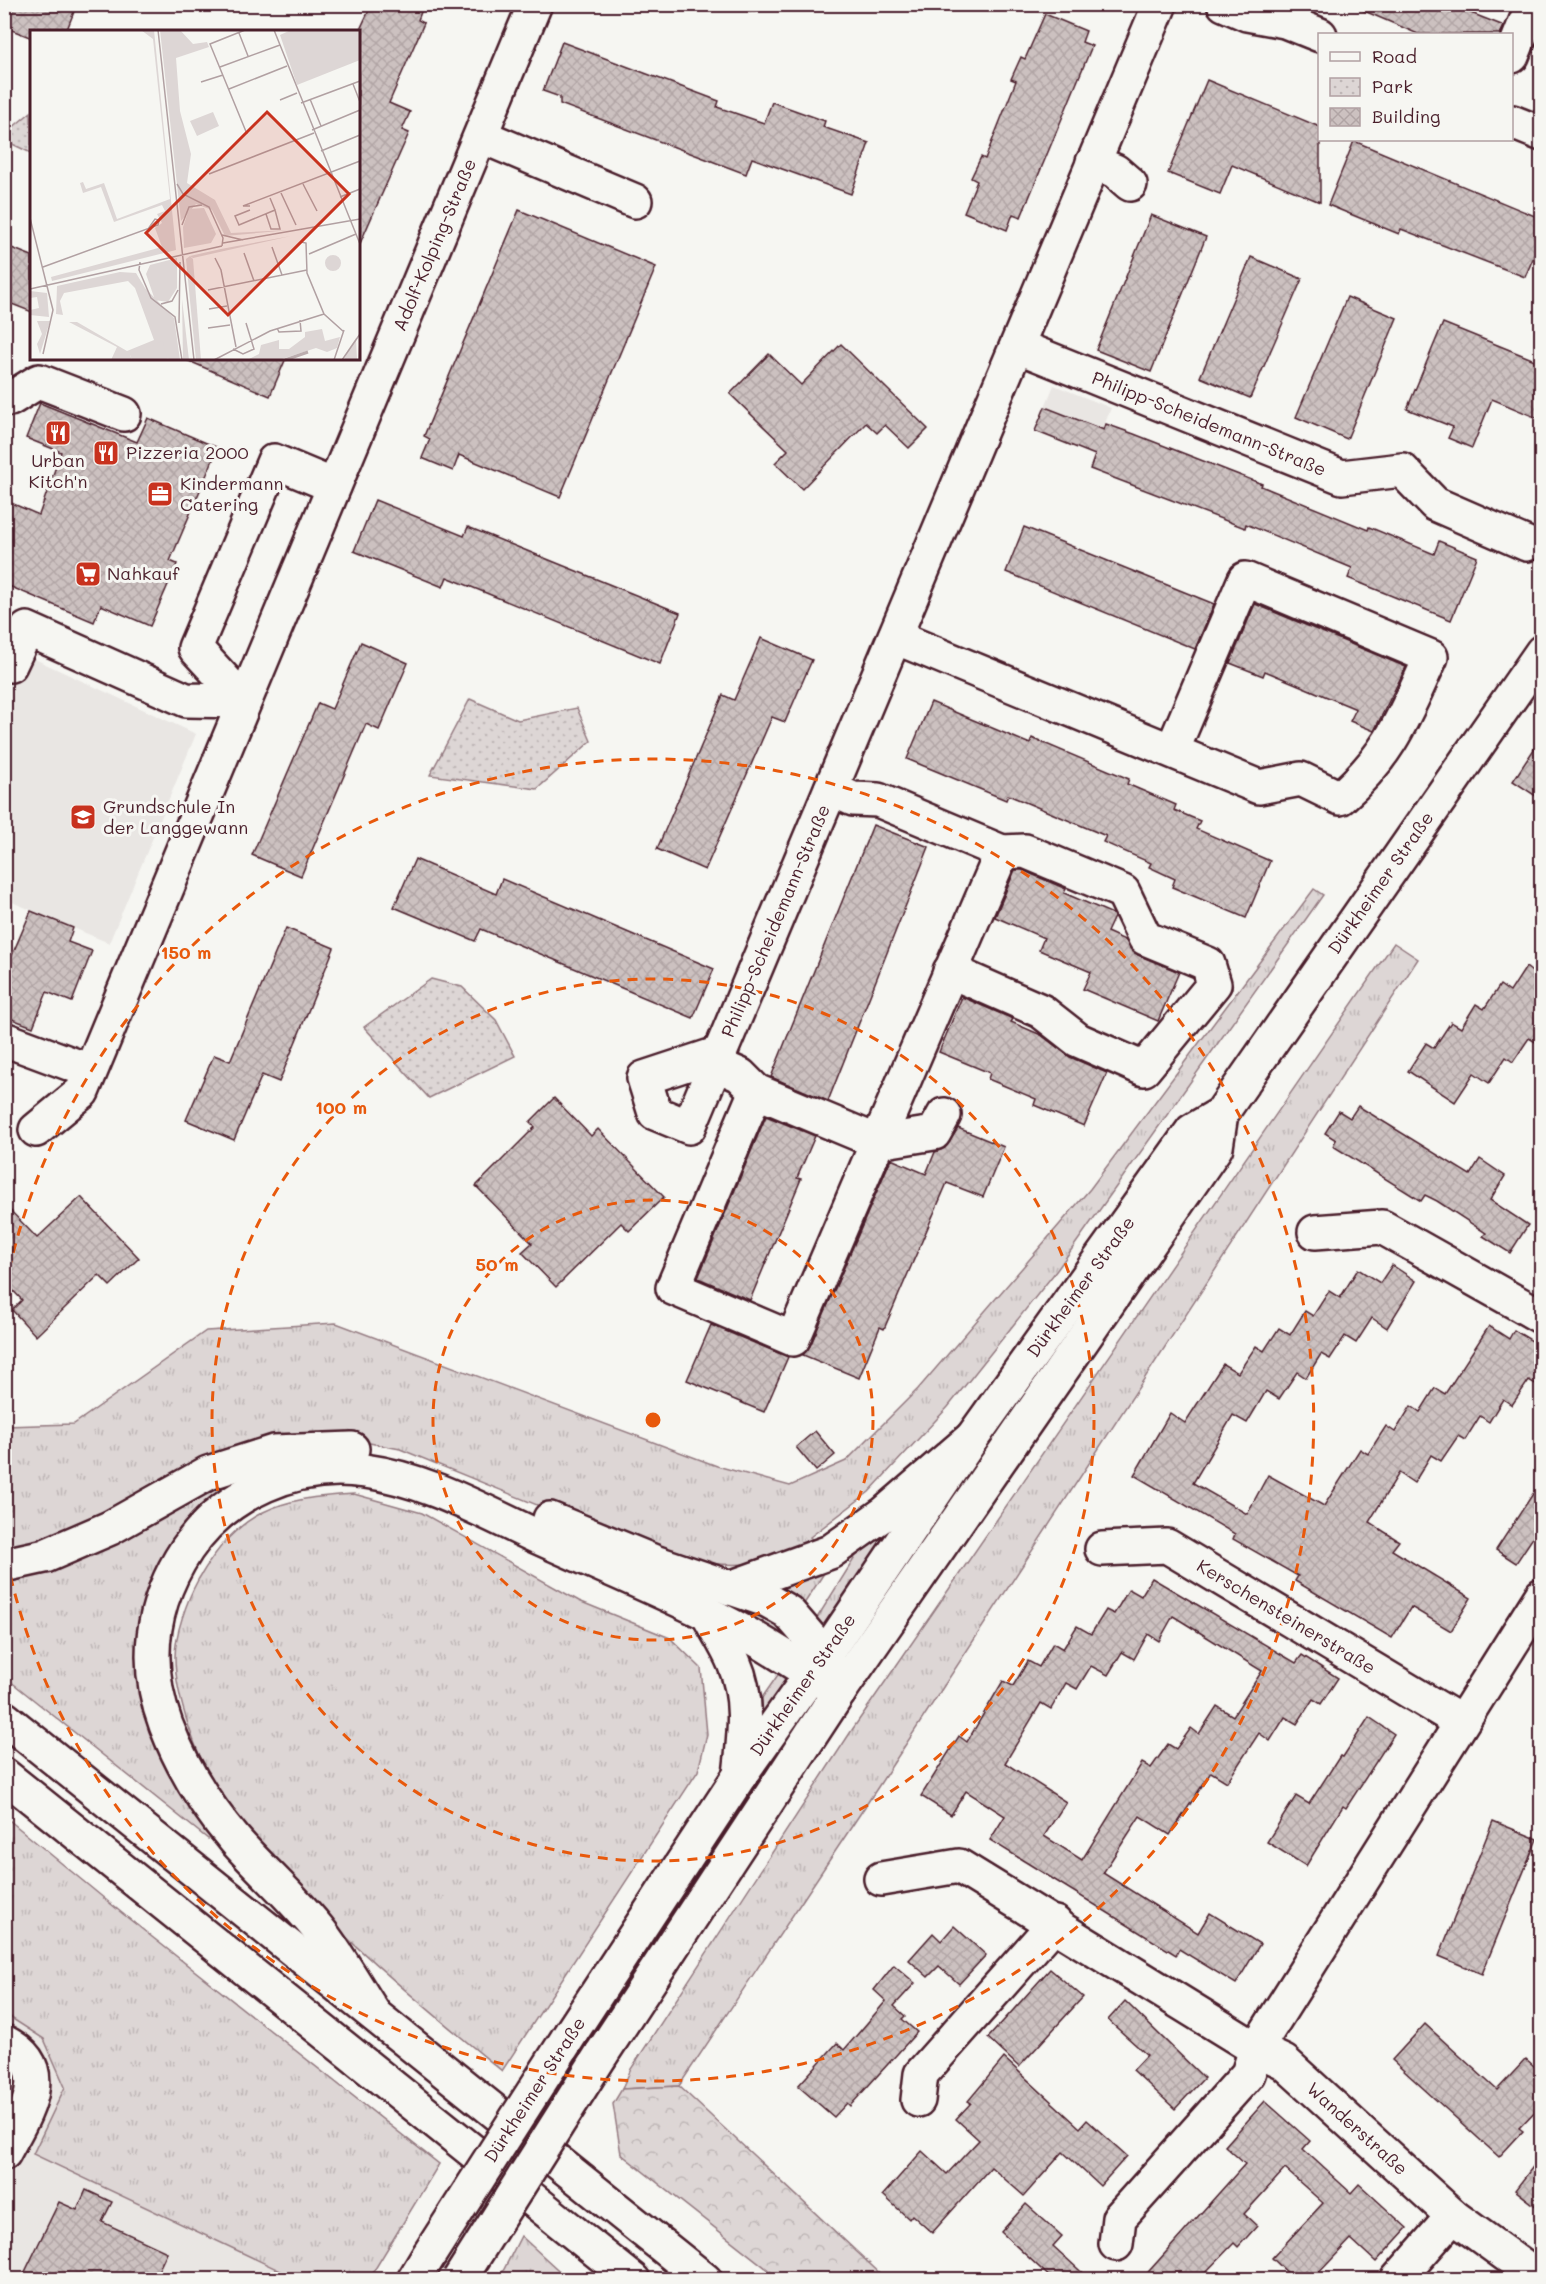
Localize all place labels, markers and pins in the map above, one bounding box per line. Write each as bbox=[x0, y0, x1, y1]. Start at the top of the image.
restaurant icon: Urban Kitch'n bbox=[43, 418, 73, 448]
restaurant icon: Pizzeria 2000 bbox=[91, 438, 121, 468]
place label: Pizzeria 2000 bbox=[126, 440, 249, 464]
place label: Urban Kitch'n bbox=[28, 448, 88, 493]
place label: Kindermann Catering bbox=[180, 471, 284, 516]
office icon: Kindermann Catering bbox=[145, 479, 175, 509]
supermarket icon: Nahkauf bbox=[73, 559, 103, 589]
place label: Nahkauf bbox=[107, 561, 180, 585]
place label: Grundschule In der Langgewann bbox=[103, 794, 248, 839]
school or university icon: Grundschule In der Langgewann bbox=[68, 802, 98, 832]
centre of rings bbox=[643, 1410, 663, 1430]

